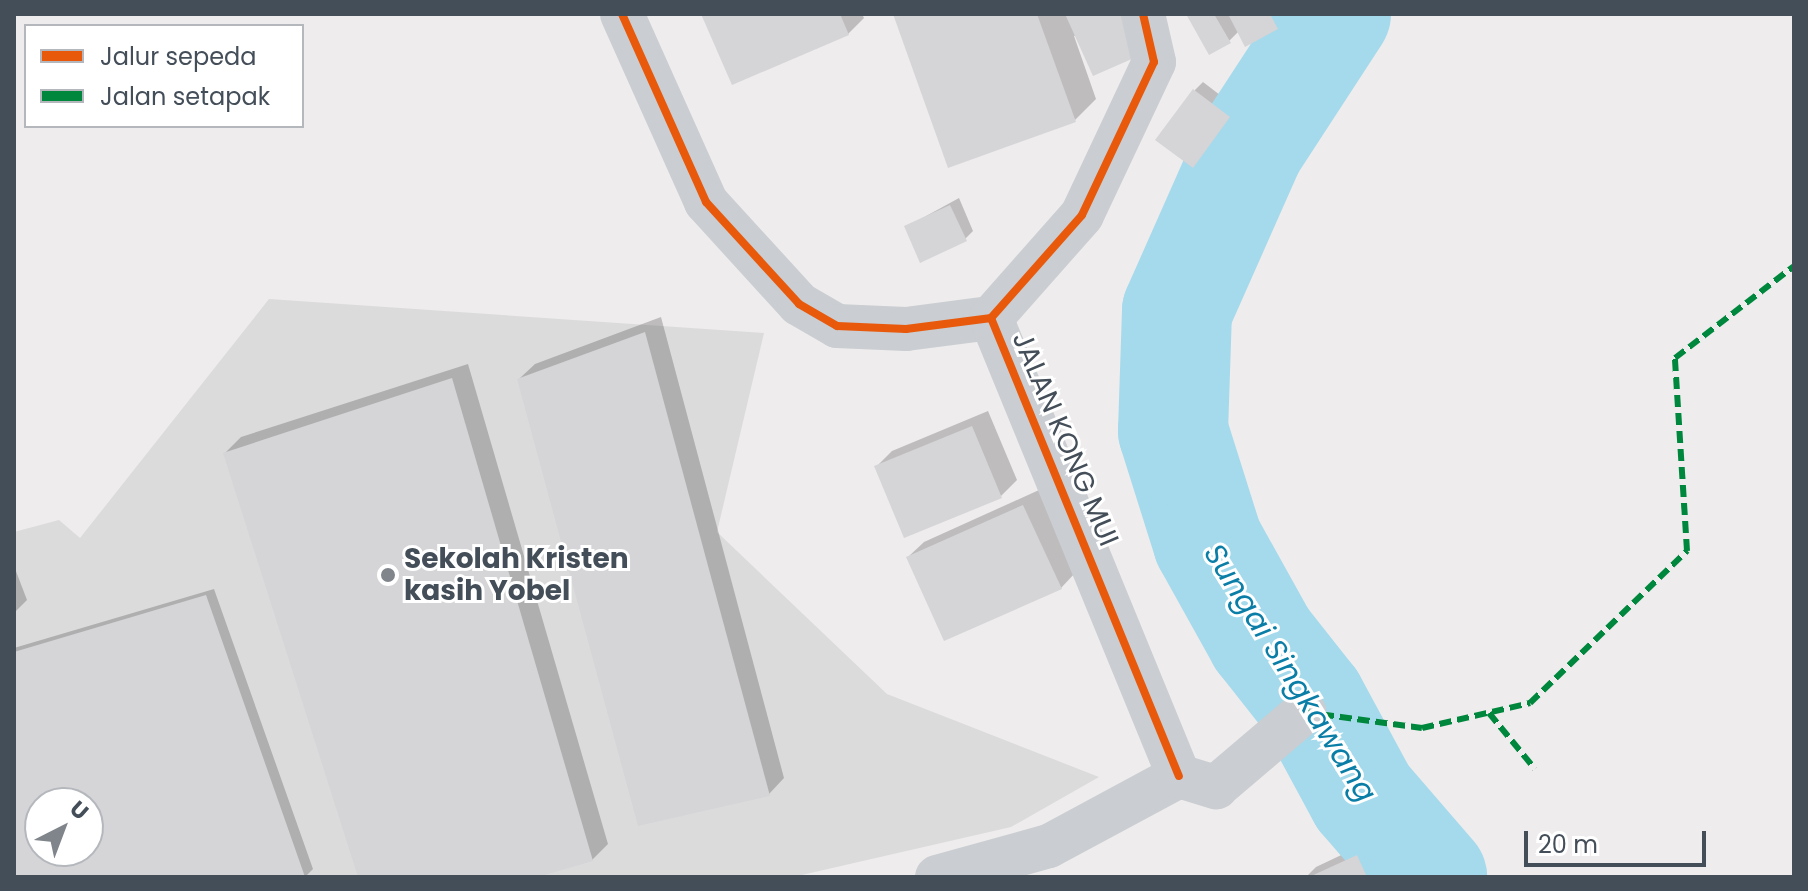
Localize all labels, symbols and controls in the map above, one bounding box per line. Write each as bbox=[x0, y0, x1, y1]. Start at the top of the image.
legend bbox=[24, 24, 304, 128]
text: Jalur sepeda bbox=[100, 40, 257, 73]
text: Jalan setapak bbox=[100, 80, 270, 113]
street label: JALAN KONG MUI bbox=[1005, 327, 1125, 551]
water label: Sungai Singkawang bbox=[1196, 537, 1384, 809]
place label: Sekolah Kristen kasih Yobel bbox=[404, 542, 629, 608]
marker: Sekolah Kristen kasih Yobel bbox=[379, 566, 397, 584]
north arrow bbox=[24, 787, 104, 867]
text: U bbox=[63, 794, 95, 827]
scale bar bbox=[1528, 815, 1710, 865]
text: 20 m bbox=[1538, 828, 1598, 861]

